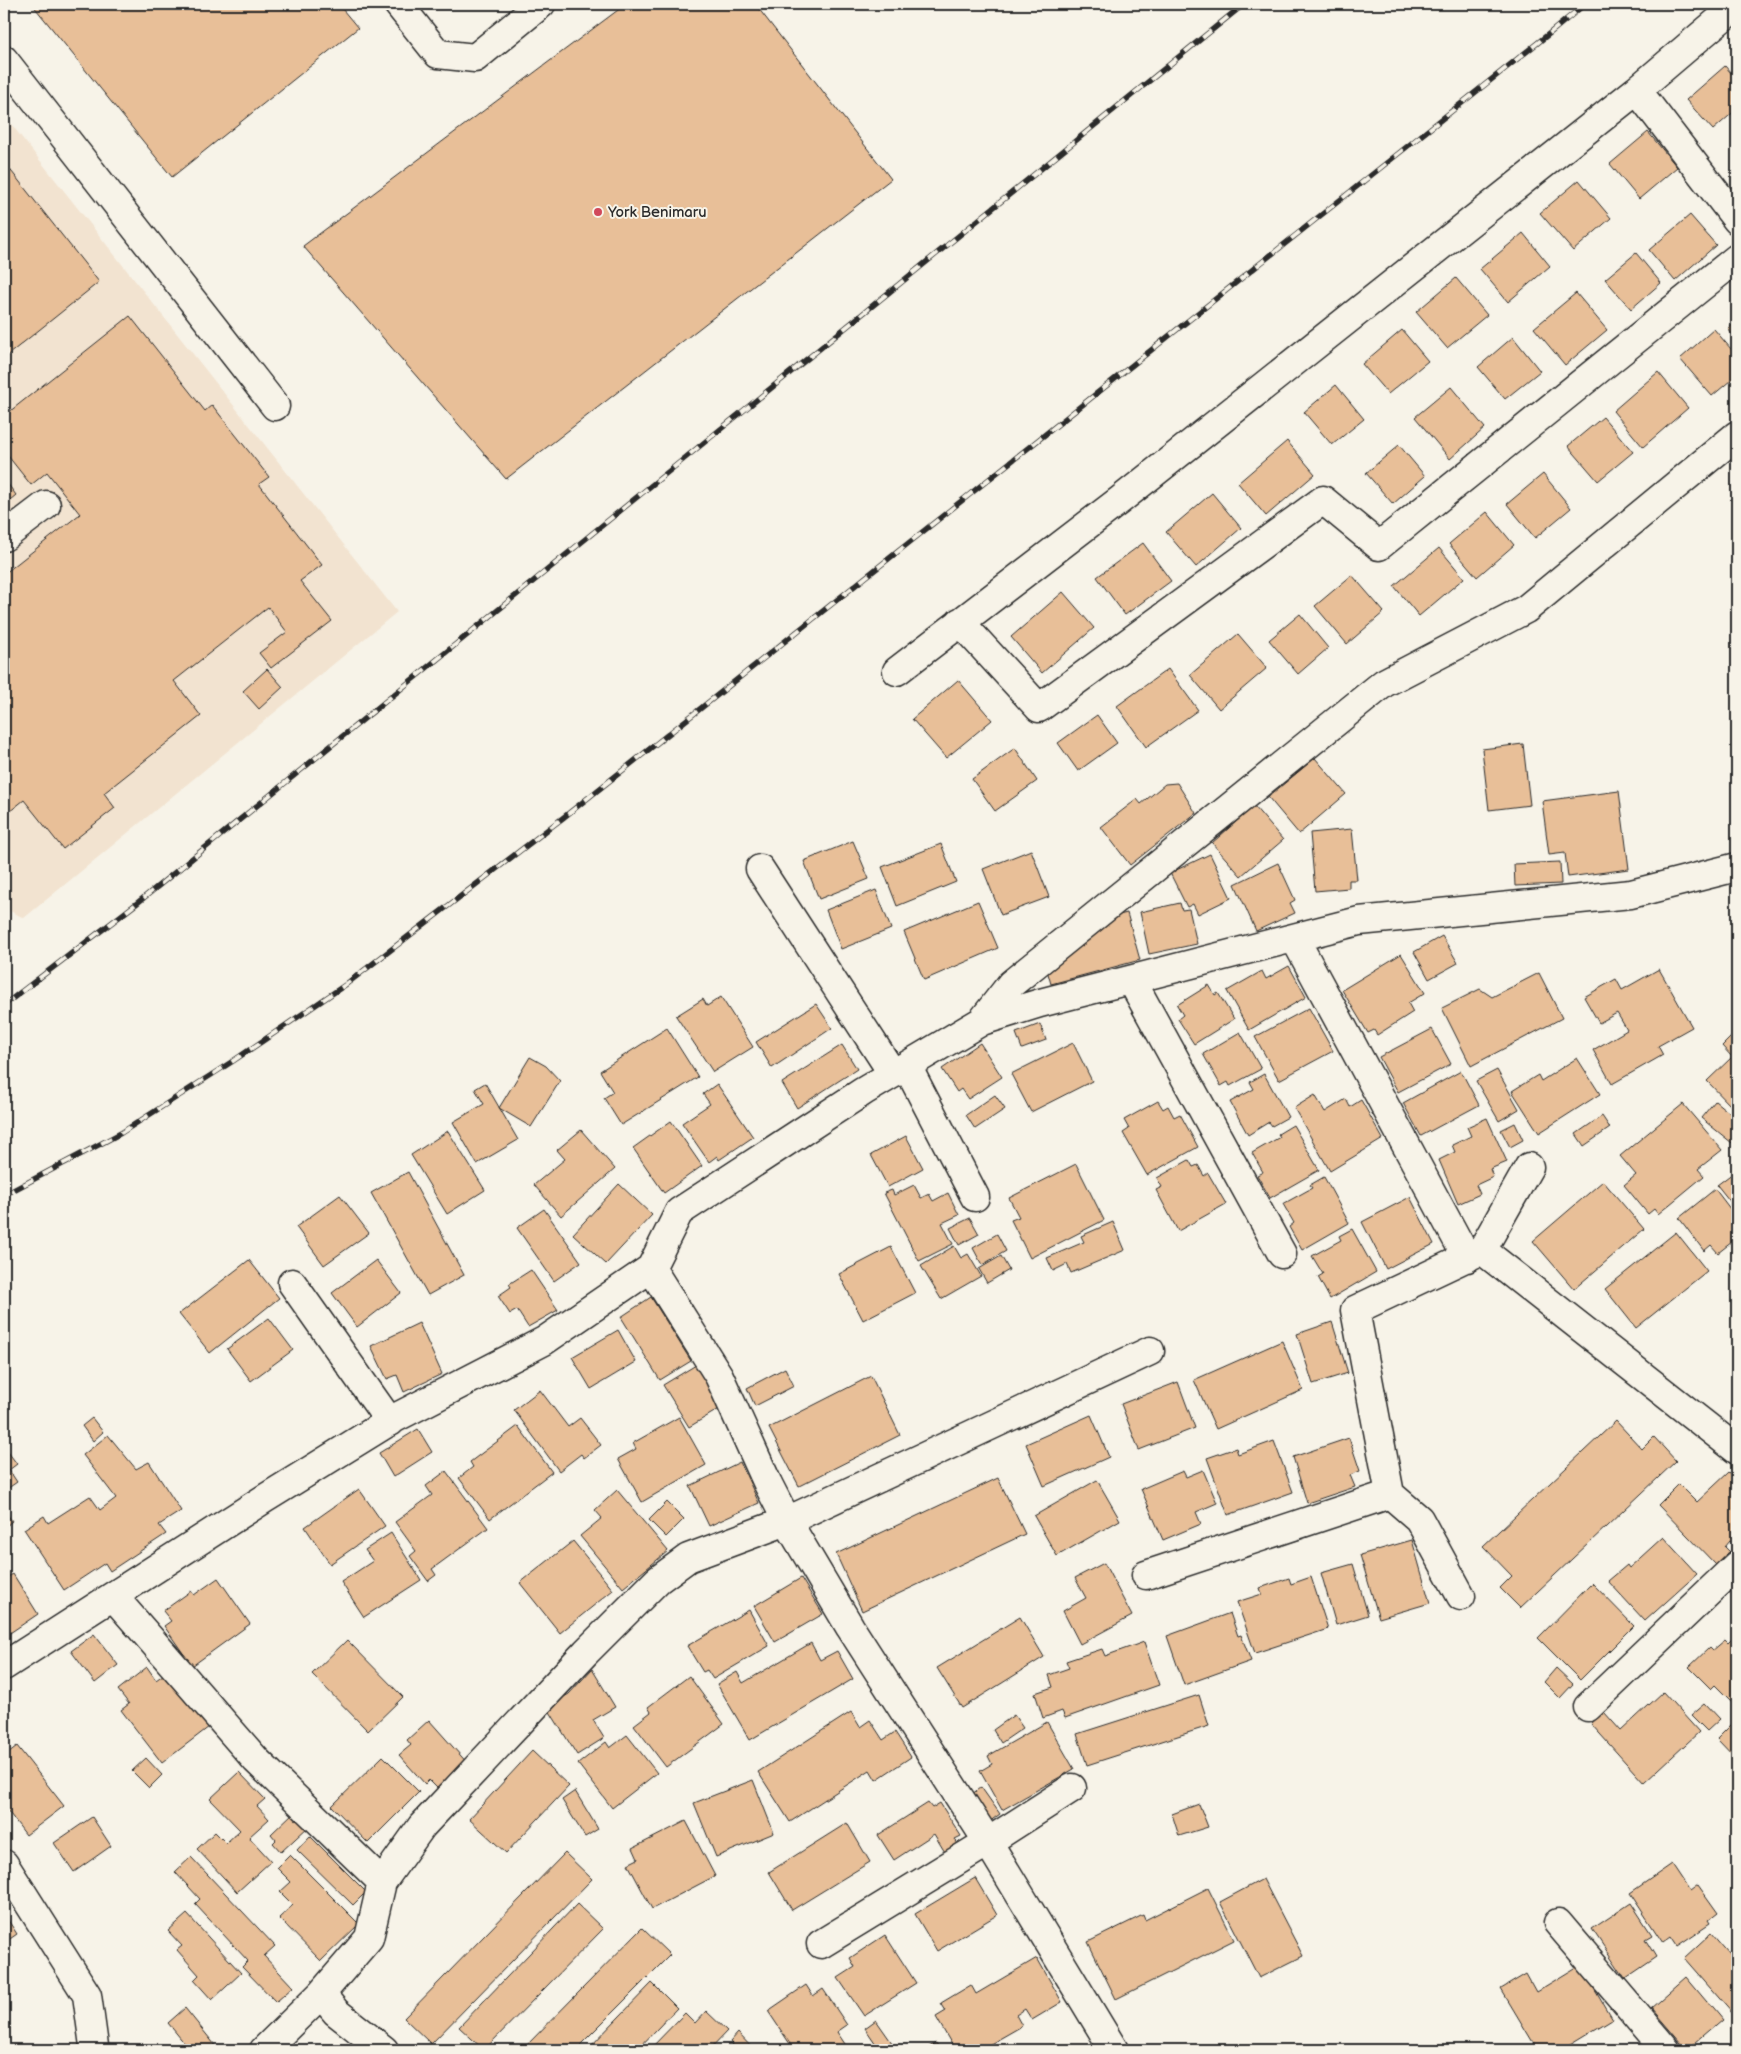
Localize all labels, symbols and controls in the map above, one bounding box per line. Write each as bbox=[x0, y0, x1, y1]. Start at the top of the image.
place label: York Benimaru bbox=[607, 203, 707, 222]
marker: York Benimaru bbox=[592, 206, 604, 218]

